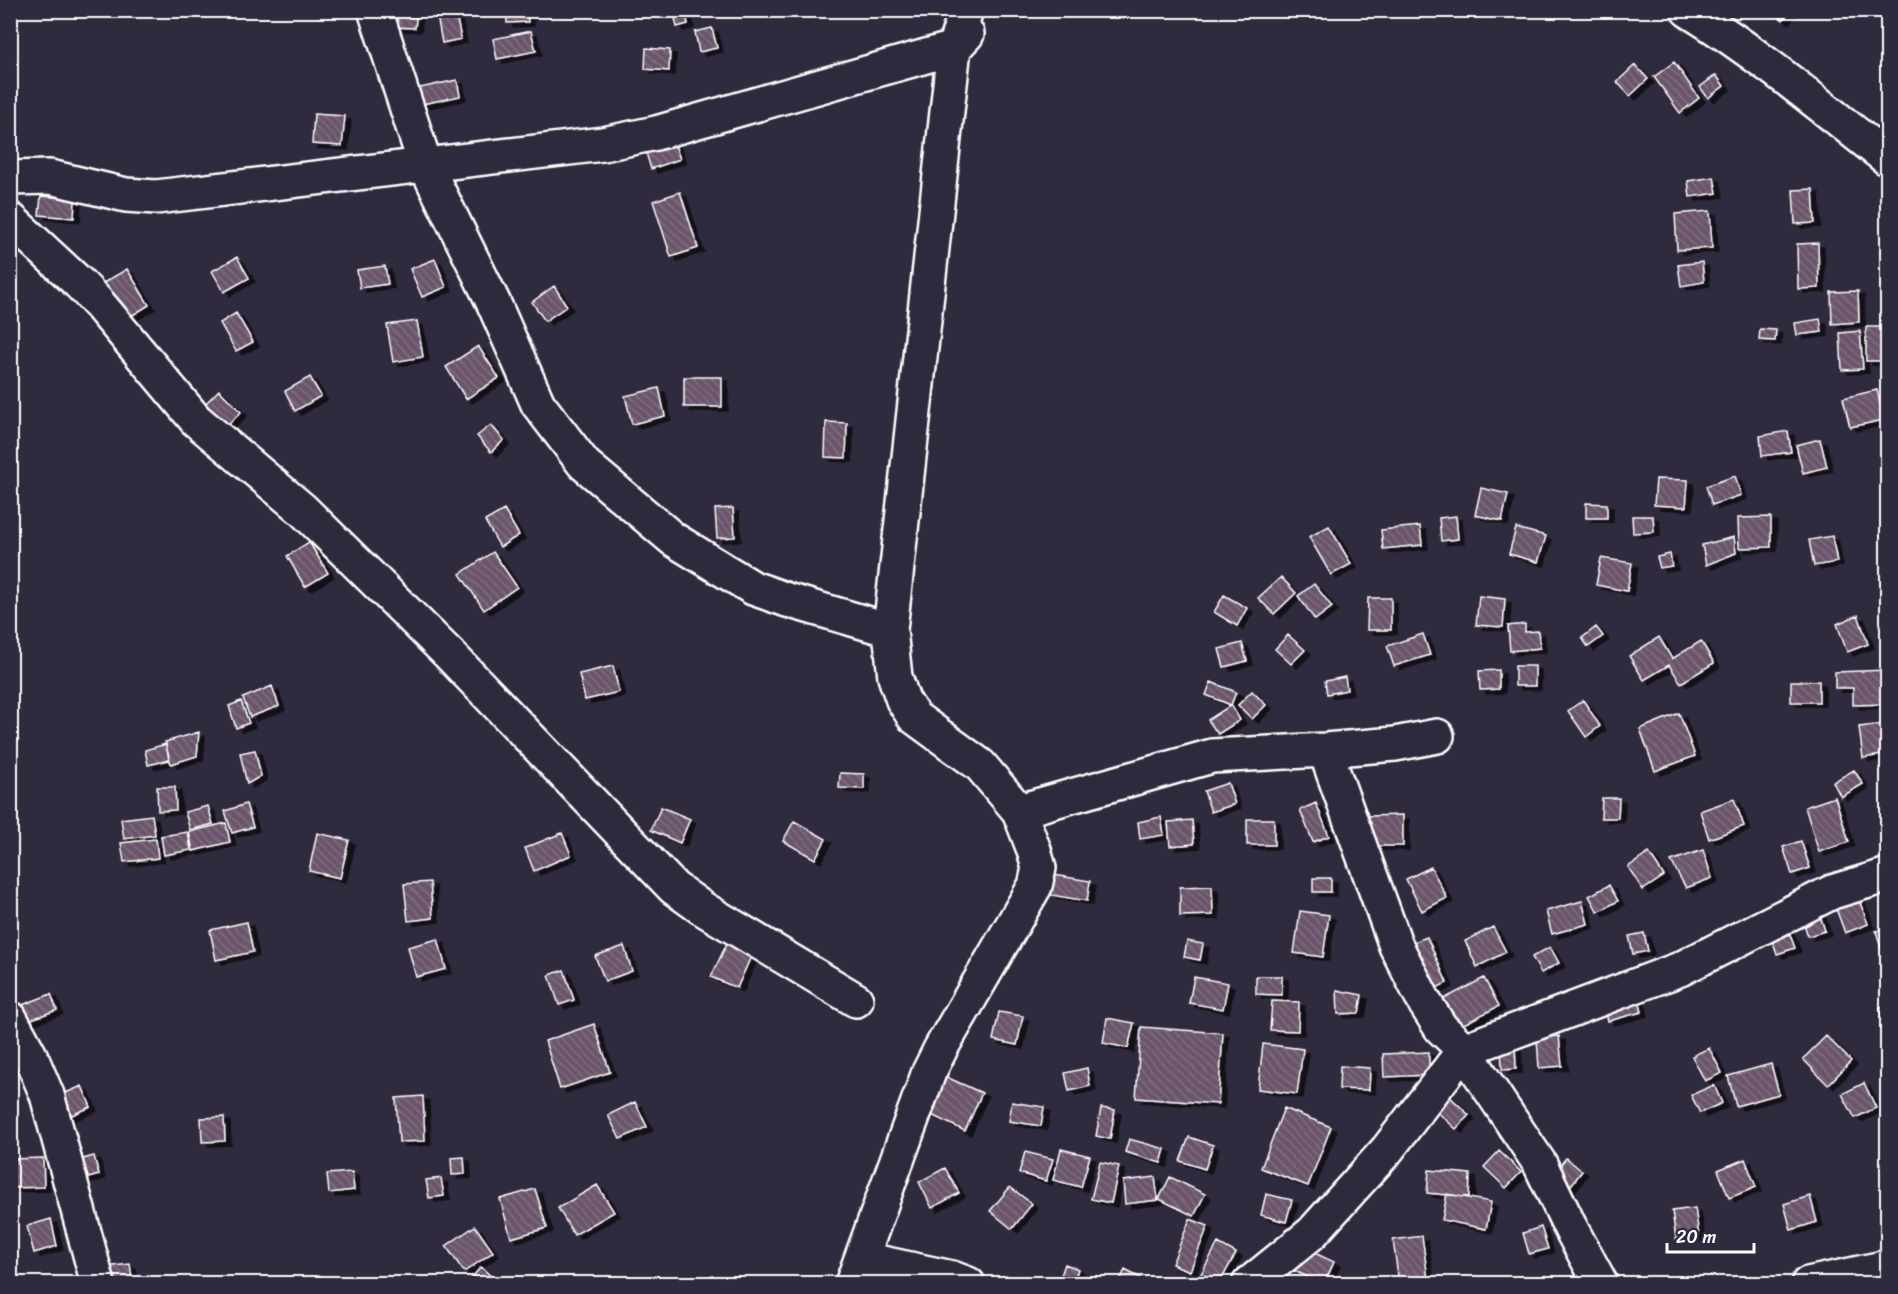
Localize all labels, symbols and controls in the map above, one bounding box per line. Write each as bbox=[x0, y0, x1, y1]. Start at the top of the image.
scale bar bbox=[1667, 1216, 1754, 1254]
text: 20 m bbox=[1676, 1221, 1716, 1253]

